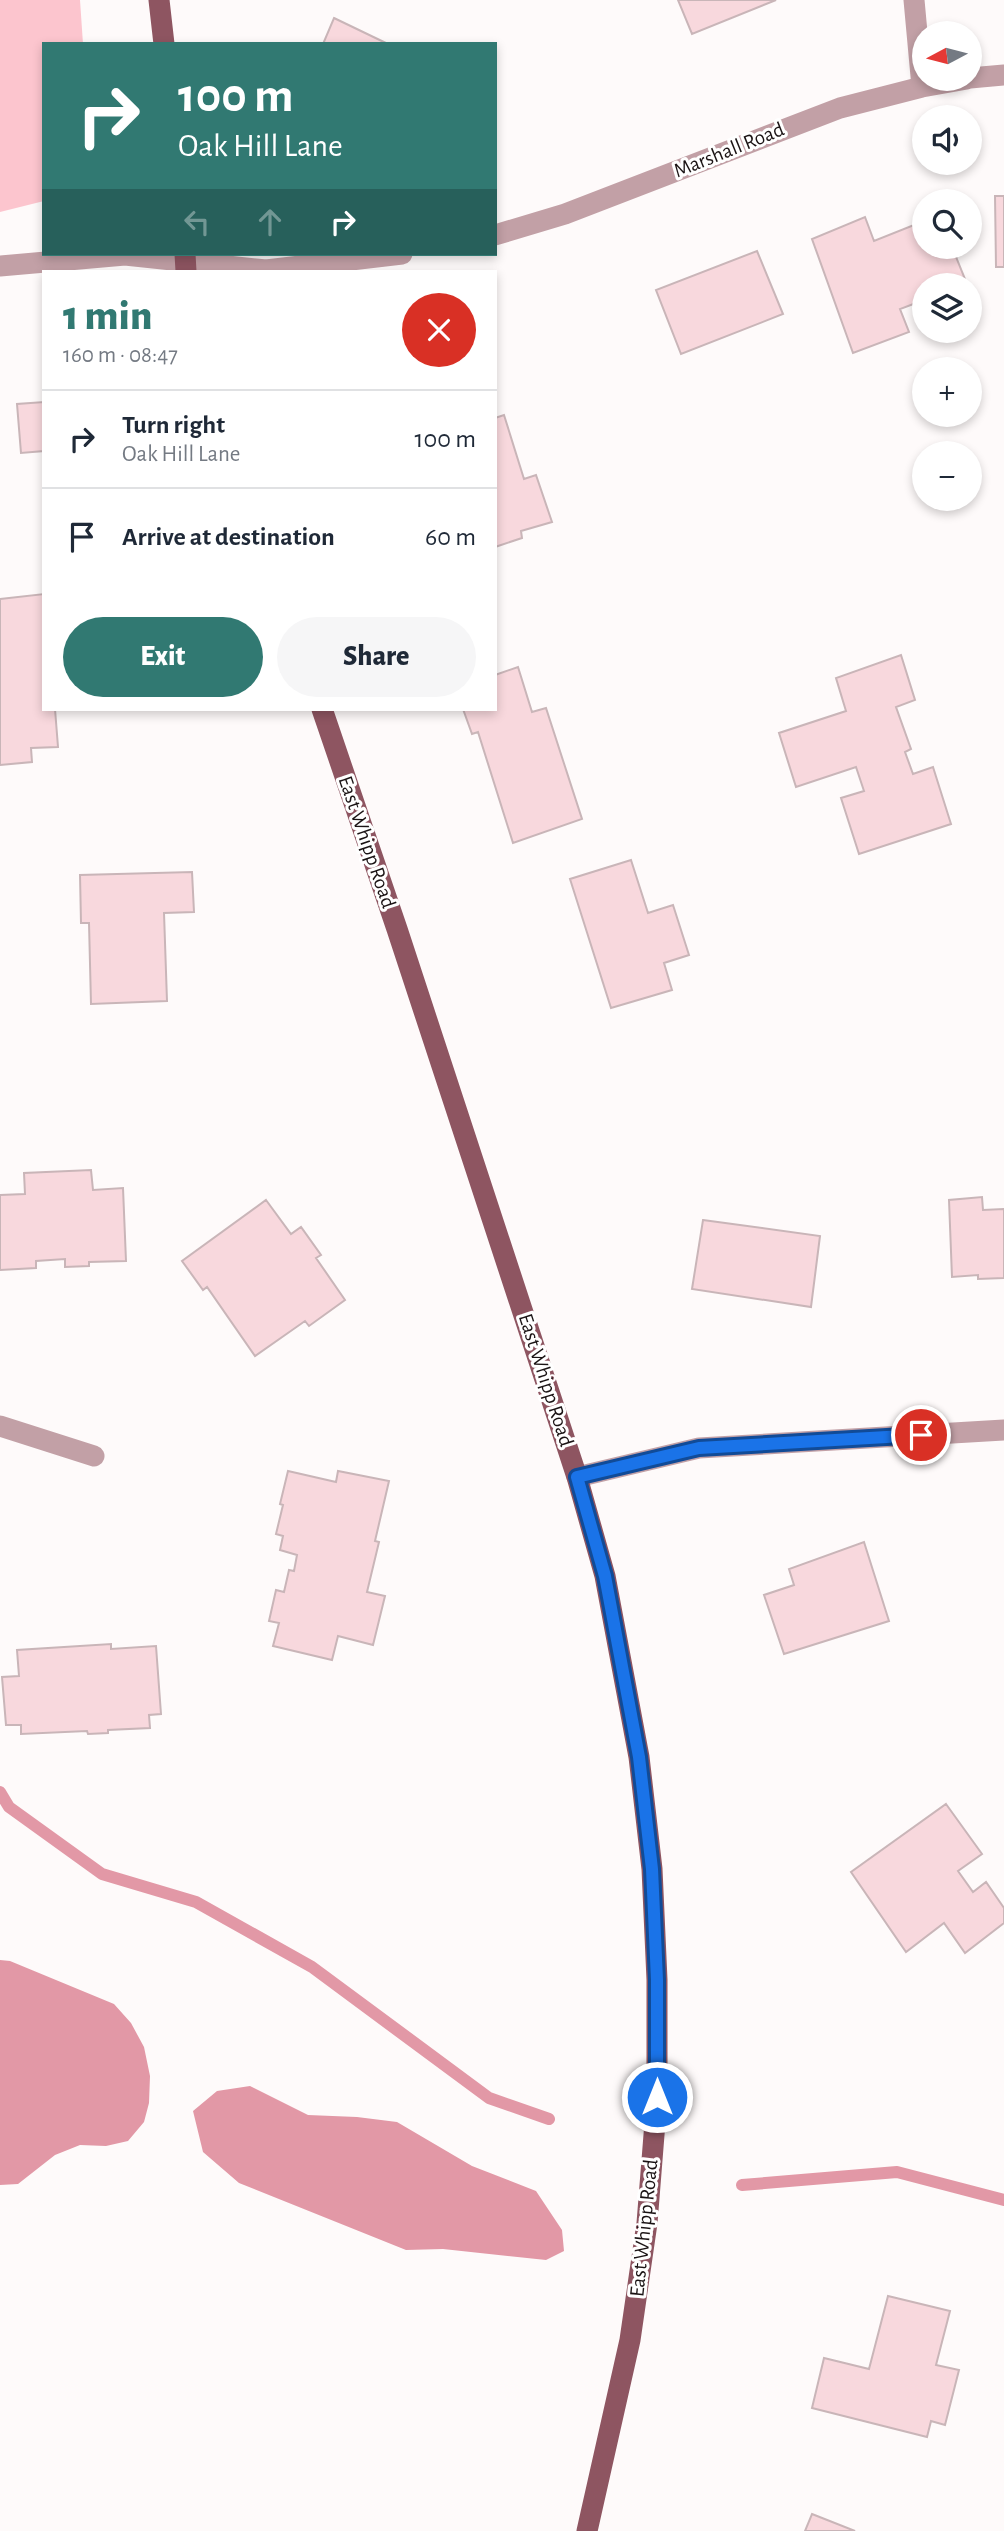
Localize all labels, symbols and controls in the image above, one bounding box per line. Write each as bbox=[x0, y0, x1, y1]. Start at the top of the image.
north arrow bbox=[912, 21, 982, 91]
map controls bbox=[912, 21, 982, 511]
icon: right bbox=[63, 70, 154, 161]
text: 100 m bbox=[178, 72, 294, 121]
button: sound bbox=[912, 105, 982, 175]
street label: Marshall Road bbox=[671, 118, 787, 182]
text: Oak Hill Lane bbox=[178, 130, 343, 162]
button: search bbox=[912, 189, 982, 259]
icon: left bbox=[178, 203, 216, 241]
icon: ahead bbox=[251, 203, 289, 241]
icon: right bbox=[324, 203, 362, 241]
button: layers bbox=[912, 273, 982, 343]
button: close bbox=[402, 293, 476, 367]
text: 1 min bbox=[63, 295, 152, 337]
text: 160 m · 08:47 bbox=[63, 344, 178, 367]
button: + bbox=[912, 357, 982, 427]
text: Turn right bbox=[122, 412, 225, 438]
icon: right bbox=[63, 420, 101, 458]
text: 100 m bbox=[415, 426, 476, 452]
button: − bbox=[912, 441, 982, 511]
text: Oak Hill Lane bbox=[122, 443, 240, 466]
icon: arrive bbox=[63, 518, 101, 556]
text: Arrive at destination bbox=[122, 524, 335, 550]
text: 60 m bbox=[425, 524, 476, 550]
button: Exit bbox=[63, 617, 263, 697]
button: Share bbox=[277, 617, 476, 697]
street label: East Whipp Road bbox=[335, 773, 400, 911]
street label: East Whipp Road bbox=[515, 1311, 577, 1449]
pin bbox=[891, 1405, 951, 1465]
icon: arrive bbox=[902, 1416, 940, 1454]
position arrow bbox=[620, 2060, 694, 2134]
street label: East Whipp Road bbox=[626, 2158, 662, 2298]

